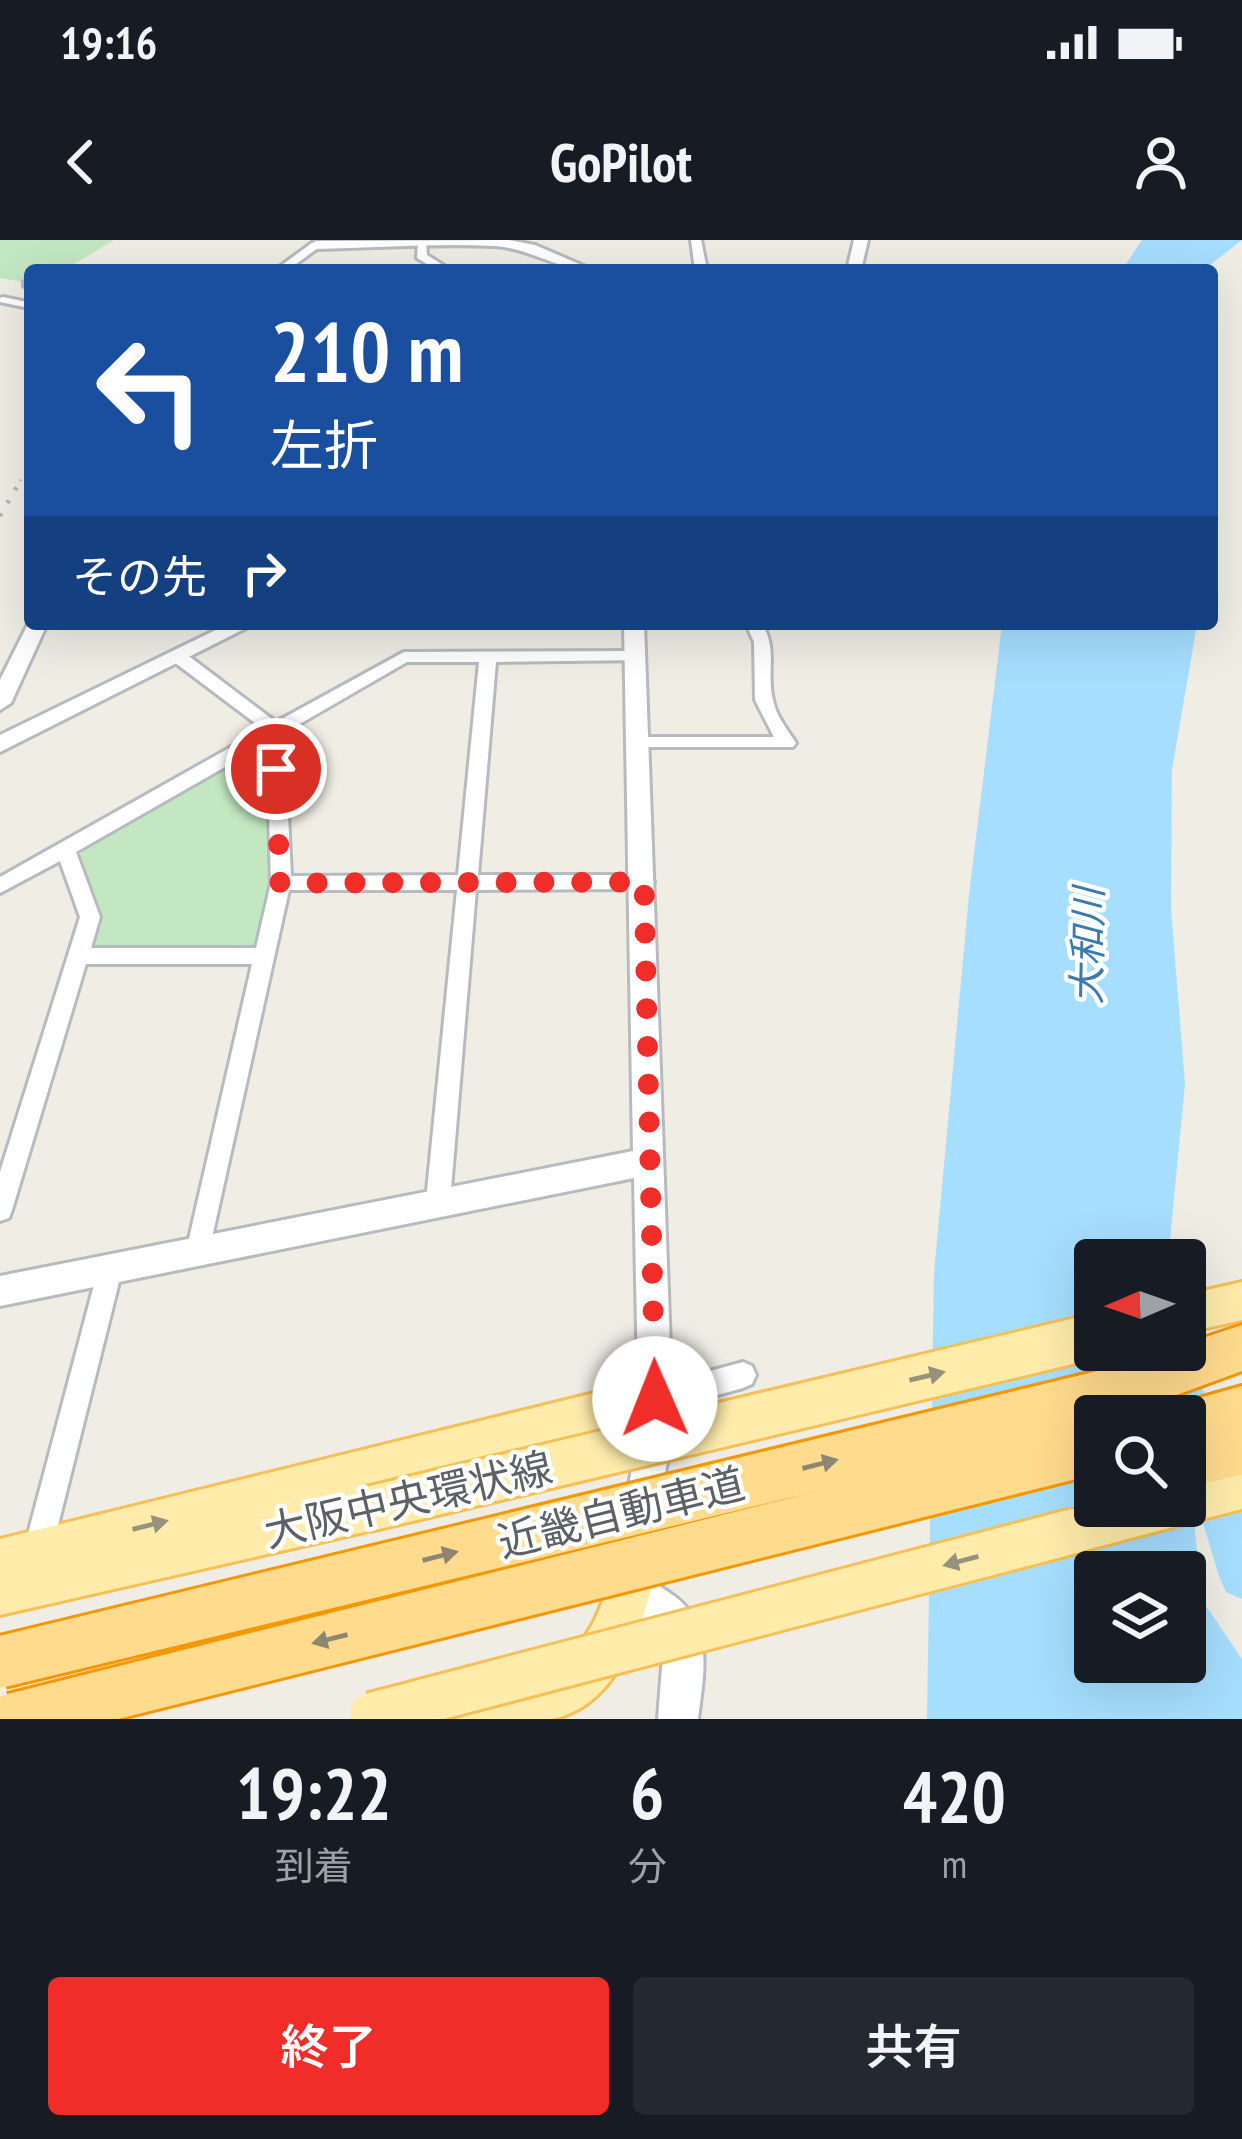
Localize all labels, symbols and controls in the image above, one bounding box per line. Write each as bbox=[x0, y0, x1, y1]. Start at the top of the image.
text: 19:16 bbox=[60, 13, 157, 71]
text: GoPilot bbox=[550, 127, 692, 197]
icon: back bbox=[48, 129, 114, 195]
icon: person bbox=[1128, 129, 1194, 195]
text: 210 m bbox=[270, 296, 463, 405]
icon: left bbox=[72, 312, 228, 468]
text: 左折 bbox=[270, 410, 378, 480]
icon: right bbox=[231, 540, 297, 606]
text: その先 bbox=[72, 547, 207, 605]
pin bbox=[225, 718, 327, 820]
icon: arrive bbox=[243, 736, 309, 802]
water label: 大和川 bbox=[1060, 883, 1114, 1005]
north arrow bbox=[1074, 1239, 1206, 1371]
map controls bbox=[1074, 1239, 1206, 1683]
position arrow bbox=[592, 1336, 718, 1462]
one-way arrow bbox=[908, 1366, 945, 1385]
button: search bbox=[1074, 1395, 1206, 1527]
street label: 大阪中央環状線 bbox=[259, 1439, 557, 1559]
one-way arrow bbox=[801, 1454, 838, 1473]
street label: 近畿自動車道 bbox=[492, 1455, 750, 1569]
one-way arrow bbox=[132, 1515, 169, 1534]
one-way arrow bbox=[422, 1546, 459, 1565]
button: layers bbox=[1074, 1551, 1206, 1683]
one-way arrow bbox=[942, 1552, 979, 1571]
one-way arrow bbox=[311, 1631, 348, 1650]
text: 19:22 bbox=[236, 1746, 392, 1839]
text: 6 bbox=[630, 1746, 664, 1839]
text: 420 bbox=[903, 1749, 1006, 1842]
text: m bbox=[942, 1838, 967, 1889]
text: 到着 bbox=[275, 1840, 353, 1891]
text: 分 bbox=[628, 1840, 667, 1891]
button: 終了 bbox=[48, 1977, 609, 2115]
button: 共有 bbox=[633, 1977, 1194, 2115]

